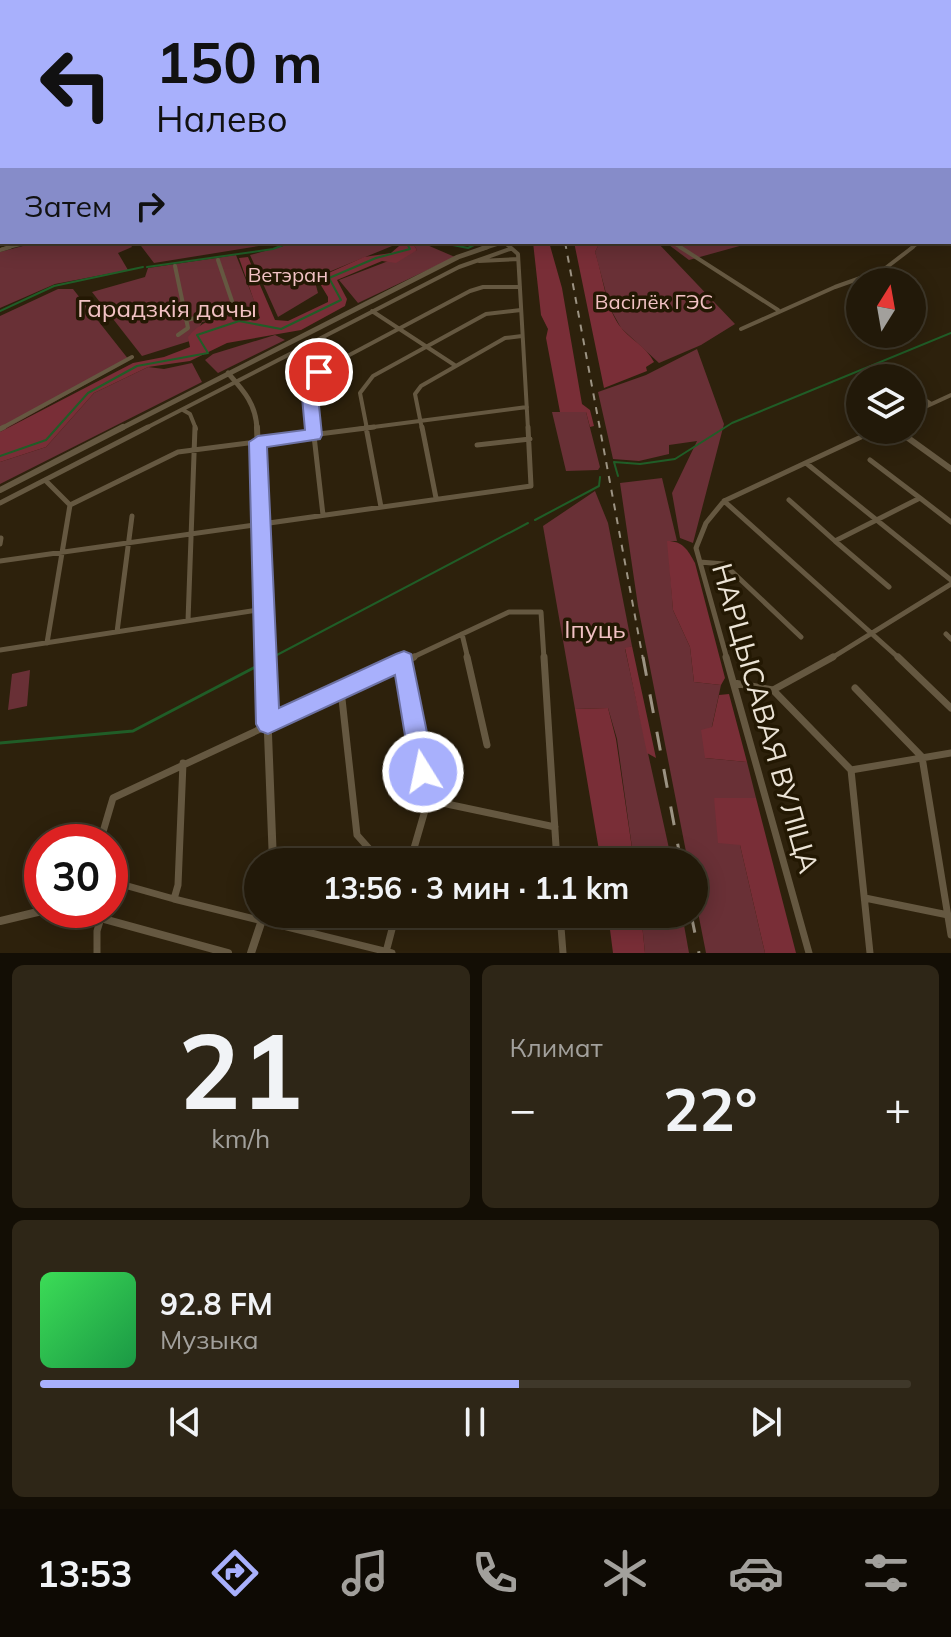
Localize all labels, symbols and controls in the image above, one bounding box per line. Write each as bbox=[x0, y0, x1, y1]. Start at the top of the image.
text: 150 m bbox=[156, 27, 323, 97]
icon: left bbox=[24, 32, 128, 136]
text: Налево bbox=[156, 96, 288, 141]
icon: right bbox=[128, 184, 172, 228]
text: Затем bbox=[24, 187, 112, 225]
park label: Ветэран bbox=[248, 262, 328, 287]
north arrow bbox=[846, 268, 926, 348]
map controls bbox=[846, 268, 926, 444]
park label: Васілёк ГЭС bbox=[595, 289, 713, 314]
park label: Гарадзкія дачы bbox=[77, 293, 257, 323]
pin bbox=[285, 338, 353, 406]
icon: arrive bbox=[297, 350, 341, 394]
button: layers bbox=[846, 364, 926, 444]
street label: НАРЦЫСАВАЯ ВУЛІЦА bbox=[705, 559, 827, 877]
park label: Іпуць bbox=[564, 614, 626, 644]
position arrow bbox=[381, 730, 465, 814]
speed limit sign: 30 bbox=[24, 824, 128, 928]
text: 13:56 · 3 мин · 1.1 km bbox=[323, 869, 629, 907]
text: 21 bbox=[178, 1004, 303, 1135]
text: Климат bbox=[510, 1031, 603, 1064]
text: 22° bbox=[663, 1071, 758, 1146]
text: − bbox=[510, 1081, 536, 1136]
text: + bbox=[885, 1081, 911, 1136]
text: km/h bbox=[211, 1122, 270, 1155]
text: 92.8 FM bbox=[160, 1285, 273, 1323]
text: Музыка bbox=[160, 1323, 259, 1356]
icon: previous bbox=[163, 1400, 207, 1444]
icon: pause bbox=[453, 1400, 497, 1444]
icon: next bbox=[744, 1400, 788, 1444]
icon: directions bbox=[207, 1545, 263, 1601]
icon: music bbox=[337, 1545, 393, 1601]
icon: phone bbox=[467, 1545, 523, 1601]
icon: climate bbox=[597, 1545, 653, 1601]
icon: car bbox=[728, 1545, 784, 1601]
icon: filters bbox=[858, 1545, 914, 1601]
text: 13:53 bbox=[37, 1551, 132, 1596]

